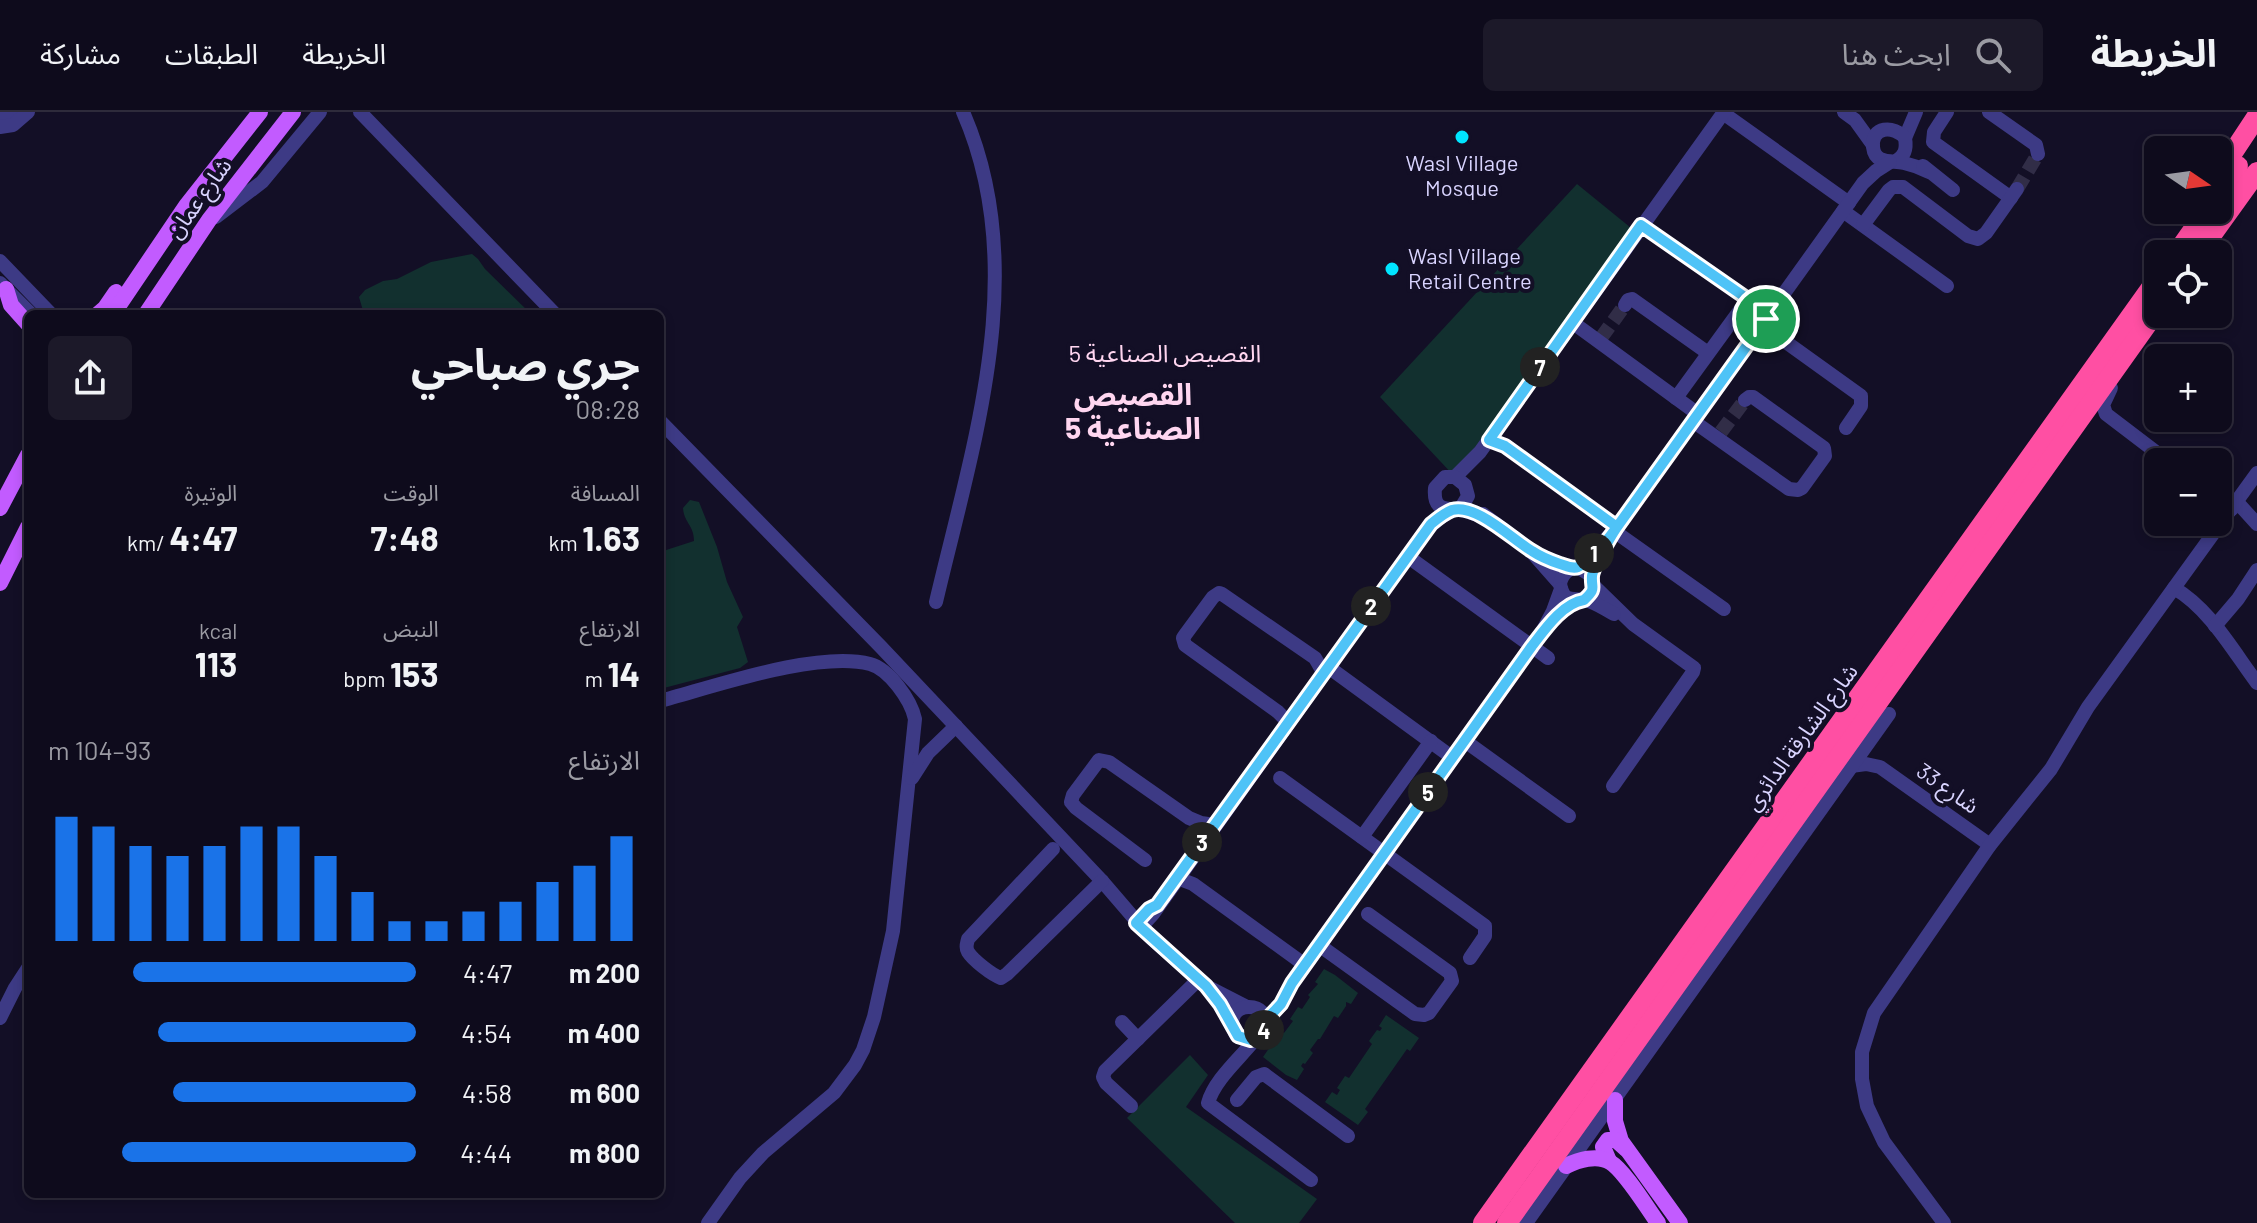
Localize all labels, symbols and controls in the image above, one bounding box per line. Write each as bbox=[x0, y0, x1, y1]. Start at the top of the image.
search box bbox=[1483, 19, 2043, 91]
text: الخريطة bbox=[2091, 29, 2217, 75]
icon: search bbox=[1971, 33, 2015, 77]
text: ابحث هنا bbox=[1841, 35, 1951, 71]
text: مشاركة bbox=[40, 36, 121, 70]
text: الطبقات bbox=[165, 36, 258, 70]
text: الخريطة bbox=[302, 36, 386, 70]
marker: Wasl Village Mosque bbox=[1453, 128, 1471, 146]
north arrow bbox=[2144, 136, 2232, 224]
map controls bbox=[2144, 136, 2232, 536]
place label: Wasl Village Mosque bbox=[1406, 149, 1518, 200]
street label: شارع عمان bbox=[160, 152, 240, 245]
button: locate bbox=[2144, 240, 2232, 328]
place label: Wasl Village Retail Centre bbox=[1408, 242, 1532, 293]
marker: Wasl Village Retail Centre bbox=[1383, 260, 1401, 278]
pin bbox=[1732, 285, 1800, 353]
icon: arrive bbox=[1744, 297, 1788, 341]
button: share bbox=[48, 336, 132, 420]
text: جري صباحي bbox=[411, 336, 640, 389]
district label: القصيص الصناعية 5 bbox=[1069, 338, 1261, 367]
button: + bbox=[2144, 344, 2232, 432]
pin: 7 bbox=[1520, 347, 1560, 387]
text: 7 bbox=[1535, 354, 1545, 380]
district label: القصيص الصناعية 5 bbox=[1065, 375, 1201, 446]
text: 08:28 bbox=[575, 393, 640, 424]
button: − bbox=[2144, 448, 2232, 536]
text: الوتيرة bbox=[184, 479, 237, 505]
text: الوقت bbox=[383, 479, 439, 505]
text: المسافة bbox=[571, 479, 640, 505]
text: 4:47 bbox=[169, 517, 237, 558]
text: 7:48 bbox=[370, 517, 439, 558]
text: 1.63 bbox=[582, 517, 640, 558]
text: /km bbox=[127, 529, 169, 555]
text: km bbox=[549, 529, 582, 555]
pin: 1 bbox=[1574, 533, 1614, 573]
text: 1 bbox=[1590, 540, 1598, 566]
pin: 2 bbox=[1351, 586, 1391, 626]
text: 2 bbox=[1365, 593, 1377, 619]
text: النبض bbox=[383, 615, 439, 641]
text: الارتفاع bbox=[580, 615, 640, 641]
text: kcal bbox=[199, 617, 237, 643]
text: 113 bbox=[195, 643, 237, 684]
text: 153 bbox=[390, 653, 439, 694]
text: 14 bbox=[607, 653, 640, 694]
street label: شارع الشارقة الدائري bbox=[1738, 658, 1866, 818]
text: bpm bbox=[343, 665, 390, 691]
text: m bbox=[585, 665, 607, 691]
text: 93–104 m bbox=[48, 734, 151, 765]
text: الارتفاع bbox=[569, 744, 640, 775]
street label: شارع 33 bbox=[1910, 756, 1985, 822]
pin: 5 bbox=[1408, 772, 1448, 812]
text: 5 bbox=[1422, 779, 1434, 805]
pin: 3 bbox=[1182, 822, 1222, 862]
text: 3 bbox=[1196, 829, 1208, 855]
text: 4:47 bbox=[463, 957, 512, 988]
text: 200 m bbox=[569, 957, 640, 988]
pin: 4 bbox=[1244, 1010, 1284, 1050]
text: 4:54 bbox=[461, 1017, 512, 1048]
text: 400 m bbox=[568, 1017, 640, 1048]
text: 4 bbox=[1257, 1017, 1271, 1043]
text: 4:58 bbox=[462, 1077, 512, 1108]
text: 600 m bbox=[569, 1077, 640, 1108]
text: 4:44 bbox=[460, 1137, 512, 1168]
text: 800 m bbox=[569, 1137, 640, 1168]

